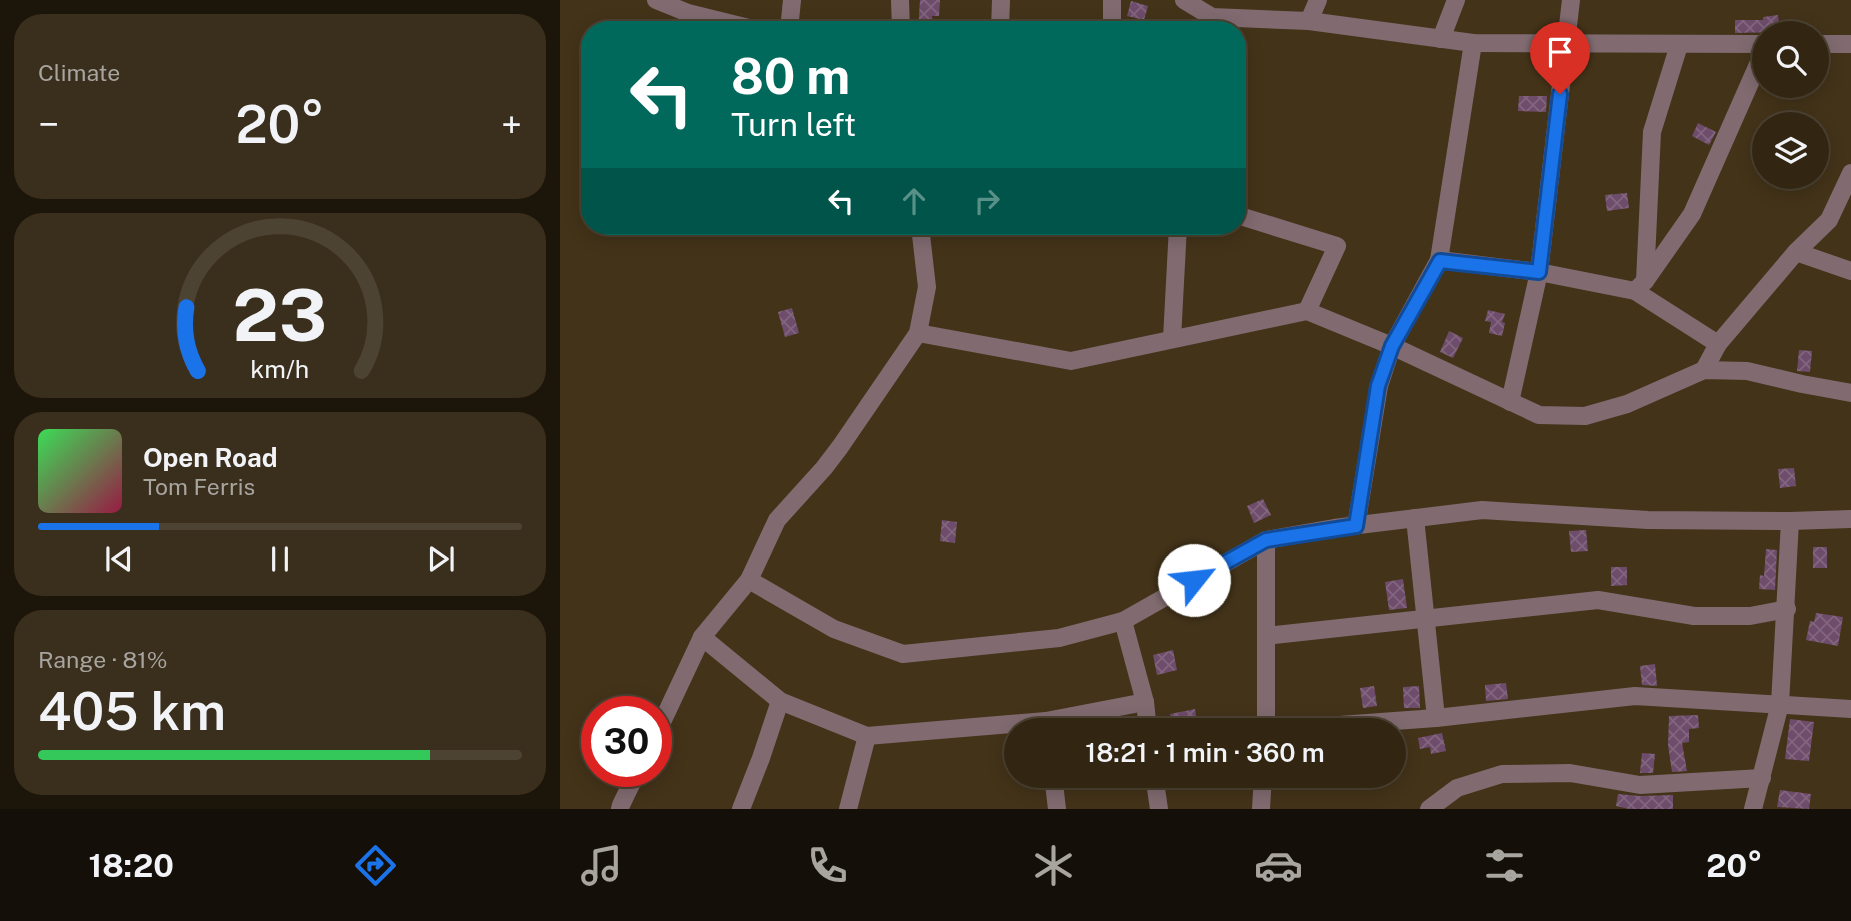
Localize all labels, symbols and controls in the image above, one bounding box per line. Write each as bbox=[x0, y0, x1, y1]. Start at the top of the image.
map controls bbox=[1752, 21, 1829, 189]
button: search bbox=[1752, 21, 1829, 98]
pin bbox=[1530, 22, 1590, 94]
icon: arrive bbox=[1541, 33, 1579, 71]
text: 80 m bbox=[731, 47, 850, 105]
icon: left bbox=[616, 49, 707, 140]
text: Climate bbox=[38, 59, 120, 86]
text: 20° bbox=[235, 94, 325, 155]
text: − bbox=[38, 102, 59, 147]
text: + bbox=[501, 102, 522, 147]
text: Turn left bbox=[731, 106, 856, 143]
button: layers bbox=[1752, 112, 1829, 189]
icon: left bbox=[822, 182, 860, 220]
icon: ahead bbox=[895, 182, 933, 220]
icon: right bbox=[968, 182, 1006, 220]
text: 23 bbox=[233, 273, 327, 358]
text: km/h bbox=[251, 354, 309, 384]
text: Open Road bbox=[143, 442, 278, 473]
text: Tom Ferris bbox=[143, 473, 255, 500]
icon: previous bbox=[100, 540, 138, 578]
icon: pause bbox=[261, 540, 299, 578]
icon: next bbox=[422, 540, 460, 578]
position arrow bbox=[1157, 543, 1231, 617]
text: Range · 81% bbox=[38, 646, 167, 673]
text: 405 km bbox=[38, 681, 226, 742]
speed limit sign: 30 bbox=[581, 696, 672, 787]
text: 18:21 · 1 min · 360 m bbox=[1085, 737, 1325, 768]
icon: directions bbox=[351, 841, 400, 890]
icon: music bbox=[577, 841, 626, 890]
icon: phone bbox=[803, 841, 852, 890]
icon: climate bbox=[1029, 841, 1078, 890]
icon: car bbox=[1254, 841, 1303, 890]
icon: filters bbox=[1480, 841, 1529, 890]
text: 18:20 bbox=[88, 847, 174, 884]
text: 20° bbox=[1706, 847, 1762, 884]

